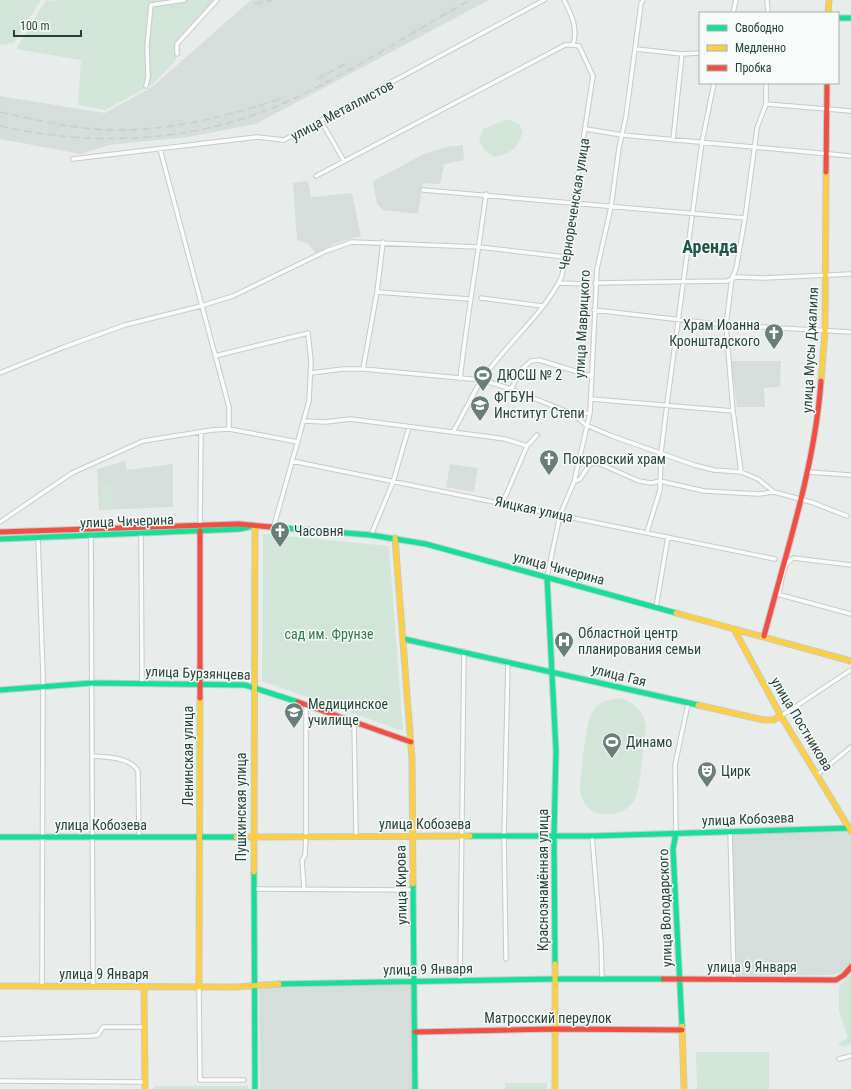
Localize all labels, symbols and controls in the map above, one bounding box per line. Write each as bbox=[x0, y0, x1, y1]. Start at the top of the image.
scale bar bbox=[14, 12, 81, 38]
legend bbox=[699, 12, 839, 84]
text: 100 m bbox=[20, 19, 50, 33]
text: Свободно bbox=[735, 21, 784, 35]
text: Медленно bbox=[735, 41, 786, 55]
text: Пробка bbox=[735, 61, 772, 75]
street label: улица Металлистов bbox=[288, 76, 396, 144]
street label: Чернореченская улица bbox=[556, 137, 592, 271]
district label: Аренда bbox=[682, 236, 738, 257]
street label: улица Маврицкого bbox=[571, 269, 593, 379]
street label: улица Мусы Джалиля bbox=[799, 287, 821, 413]
place label: Храм Иоанна Кронштадского bbox=[669, 317, 760, 349]
church icon: Храм Иоанна Кронштадского bbox=[763, 322, 785, 350]
sports icon: ДЮСШ № 2 bbox=[472, 364, 494, 392]
place label: ДЮСШ № 2 bbox=[497, 367, 562, 383]
place label: ФГБУН Институт Степи bbox=[494, 389, 585, 421]
school or university icon: ФГБУН Институт Степи bbox=[469, 394, 491, 422]
church icon: Покровский храм bbox=[538, 448, 560, 476]
place label: Покровский храм bbox=[563, 451, 666, 467]
street label: Яицкая улица bbox=[493, 493, 575, 525]
street label: улица Чичерина bbox=[80, 511, 174, 531]
church icon: Часовня bbox=[269, 520, 291, 548]
place label: Часовня bbox=[294, 523, 344, 539]
street label: улица Чичерина bbox=[512, 548, 606, 588]
place label: Областной центр планирования семьи bbox=[578, 625, 701, 657]
park label: сад им. Фрунзе bbox=[284, 626, 374, 642]
hospital icon: Областной центр планирования семьи bbox=[553, 630, 575, 658]
street label: улица Гая bbox=[590, 660, 648, 690]
street label: улица Бурзянцева bbox=[145, 663, 251, 683]
street label: улица Постникова bbox=[768, 674, 836, 774]
place label: Медицинское училище bbox=[308, 696, 388, 728]
school or university icon: Медицинское училище bbox=[283, 701, 305, 729]
street label: Ленинская улица bbox=[180, 706, 196, 806]
sports icon: Динамо bbox=[601, 731, 623, 759]
place label: Динамо bbox=[626, 734, 672, 750]
street label: Пушкинская улица bbox=[233, 752, 249, 862]
theatre icon: Цирк bbox=[696, 760, 718, 788]
place label: Цирк bbox=[721, 763, 751, 779]
street label: Краснознамённая улица bbox=[535, 809, 551, 951]
street label: улица Кобозева bbox=[702, 809, 794, 829]
street label: улица Кобозева bbox=[379, 816, 471, 832]
street label: улица Кобозева bbox=[55, 817, 147, 833]
street label: улица Кирова bbox=[392, 845, 410, 925]
street label: улица Володарского bbox=[655, 848, 675, 968]
street label: улица 9 Января bbox=[707, 959, 797, 975]
street label: улица 9 Января bbox=[383, 960, 473, 978]
street label: улица 9 Января bbox=[59, 966, 149, 982]
street label: Матросский переулок bbox=[484, 1010, 612, 1026]

